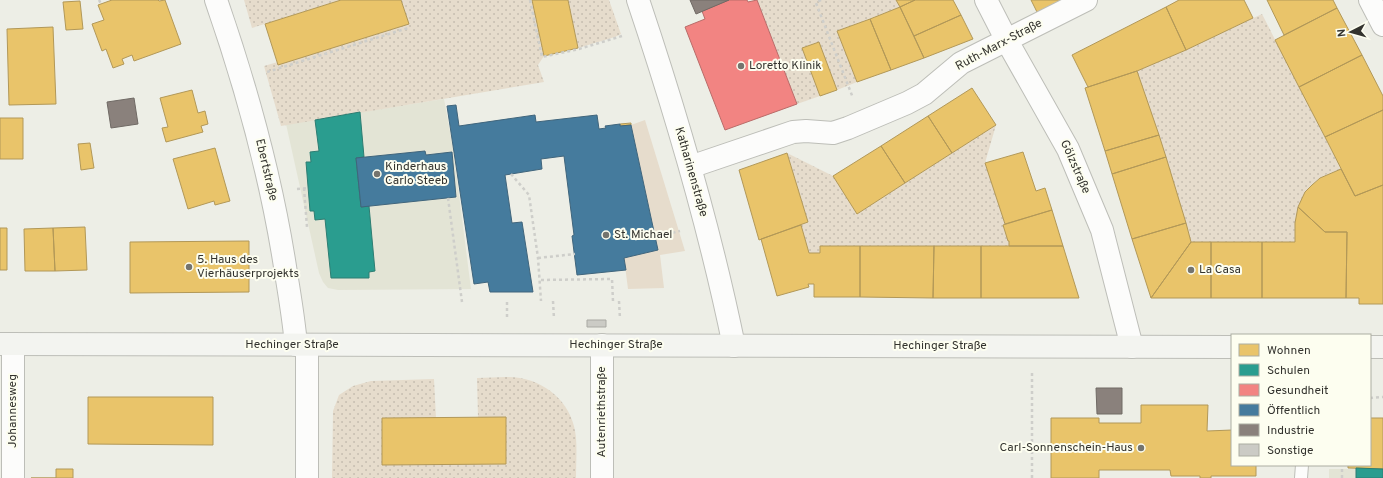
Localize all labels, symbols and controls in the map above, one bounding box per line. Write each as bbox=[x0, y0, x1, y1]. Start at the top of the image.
north arrow bbox=[1331, 12, 1371, 52]
street label: Ruth-Marx-Straße bbox=[953, 15, 1045, 75]
text: N bbox=[1335, 28, 1349, 38]
place label: Loretto Klinik bbox=[749, 58, 822, 74]
marker: Loretto Klinik bbox=[736, 61, 746, 71]
street label: Katharinenstraße bbox=[671, 125, 711, 219]
street label: Ebertstraße bbox=[251, 137, 281, 203]
street label: Gölzstraße bbox=[1056, 138, 1094, 196]
place label: Kinderhaus Carlo Steeb bbox=[385, 159, 448, 189]
marker: Kinderhaus Carlo Steeb bbox=[372, 169, 382, 179]
place label: St. Michael bbox=[614, 227, 673, 243]
marker: St. Michael bbox=[601, 230, 611, 240]
place label: 5. Haus des Vierhäuserprojekts bbox=[197, 252, 299, 282]
marker: 5. Haus des Vierhäuserprojekts bbox=[184, 262, 194, 272]
place label: La Casa bbox=[1199, 262, 1241, 278]
marker: La Casa bbox=[1186, 265, 1196, 275]
legend bbox=[1231, 334, 1371, 466]
street label: Hechinger Straße bbox=[245, 337, 339, 353]
street label: Hechinger Straße bbox=[569, 337, 663, 353]
street label: Hechinger Straße bbox=[893, 338, 987, 354]
text: Wohnen bbox=[1267, 343, 1311, 359]
text: Schulen bbox=[1267, 363, 1310, 379]
street label: Autenriethstraße bbox=[594, 366, 610, 458]
street label: Johannesweg bbox=[5, 374, 21, 448]
text: Gesundheit bbox=[1267, 383, 1329, 399]
text: Öffentlich bbox=[1267, 403, 1320, 419]
text: Industrie bbox=[1267, 423, 1315, 439]
place label: Carl-Sonnenschein-Haus bbox=[999, 440, 1133, 456]
marker: Carl-Sonnenschein-Haus bbox=[1136, 443, 1146, 453]
text: Sonstige bbox=[1267, 443, 1313, 459]

